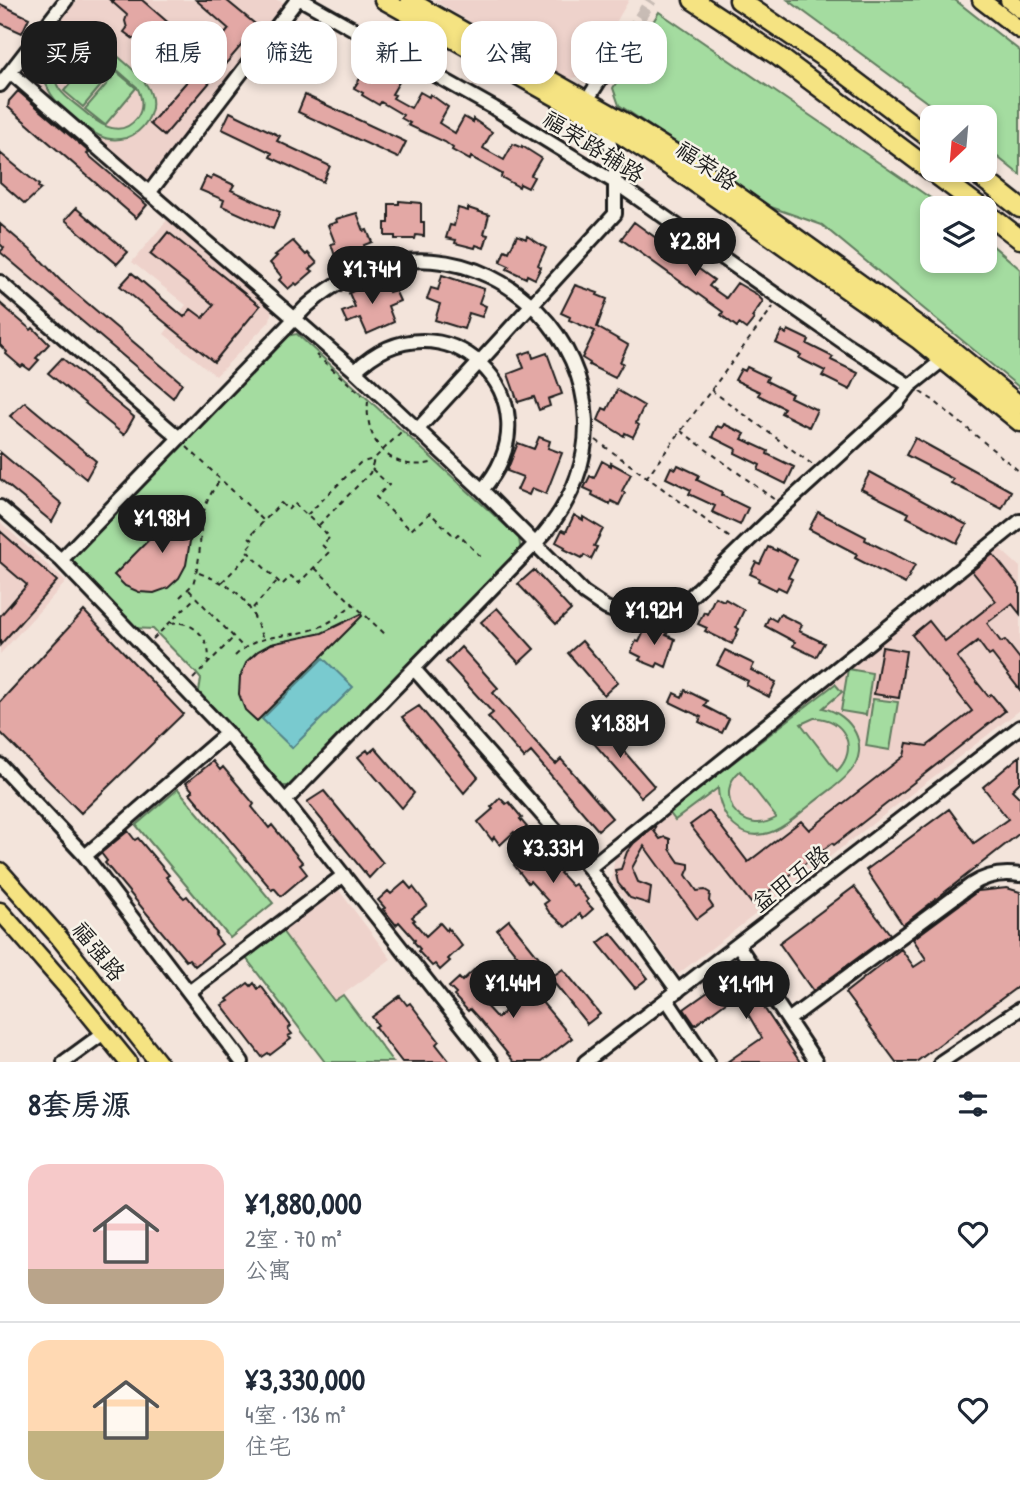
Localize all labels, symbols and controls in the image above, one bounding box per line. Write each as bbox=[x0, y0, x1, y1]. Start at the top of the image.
chip: 买房 bbox=[21, 21, 117, 84]
chip: 租房 bbox=[131, 21, 227, 84]
chip: 筛选 bbox=[241, 21, 337, 84]
chip: 新上 bbox=[351, 21, 447, 84]
chip: 公寓 bbox=[461, 21, 557, 84]
chip: 住宅 bbox=[571, 21, 667, 84]
street label: 福荣路辅路 bbox=[537, 102, 651, 190]
north arrow bbox=[920, 105, 998, 182]
map controls bbox=[920, 105, 997, 273]
street label: 福荣路 bbox=[670, 133, 744, 197]
button: layers bbox=[920, 196, 997, 273]
pin: ¥2.8M bbox=[646, 218, 744, 278]
text: ¥2.8M bbox=[670, 225, 720, 256]
pin: ¥1.74M bbox=[315, 246, 429, 306]
text: ¥1.74M bbox=[343, 253, 401, 284]
pin: ¥1.98M bbox=[105, 496, 219, 555]
text: ¥1.98M bbox=[134, 502, 190, 533]
pin: ¥1.92M bbox=[597, 588, 711, 647]
text: ¥1.92M bbox=[626, 594, 682, 625]
pin: ¥1.88M bbox=[563, 700, 677, 760]
text: ¥1.88M bbox=[591, 707, 649, 738]
pin: ¥3.33M bbox=[496, 826, 610, 885]
text: ¥3.33M bbox=[523, 832, 583, 863]
street label: 益田五路 bbox=[744, 837, 836, 919]
street label: 福强路 bbox=[65, 914, 133, 988]
pin: ¥1.44M bbox=[456, 960, 570, 1020]
pin: ¥1.41M bbox=[689, 962, 803, 1021]
text: ¥1.44M bbox=[486, 967, 540, 998]
text: ¥1.41M bbox=[719, 968, 773, 999]
text: 8套房源 bbox=[28, 1084, 131, 1124]
icon: filters bbox=[954, 1085, 992, 1123]
text: ¥1,880,000 bbox=[245, 1183, 362, 1223]
icon: home bbox=[84, 1192, 168, 1276]
icon: heart bbox=[954, 1215, 992, 1253]
text: 2室 · 70 m² bbox=[245, 1223, 342, 1254]
text: 公寓 bbox=[245, 1254, 291, 1285]
text: ¥3,330,000 bbox=[245, 1359, 365, 1399]
icon: home bbox=[84, 1368, 168, 1452]
icon: heart bbox=[954, 1391, 992, 1429]
text: 4室 · 136 m² bbox=[245, 1399, 346, 1430]
text: 住宅 bbox=[245, 1430, 291, 1461]

